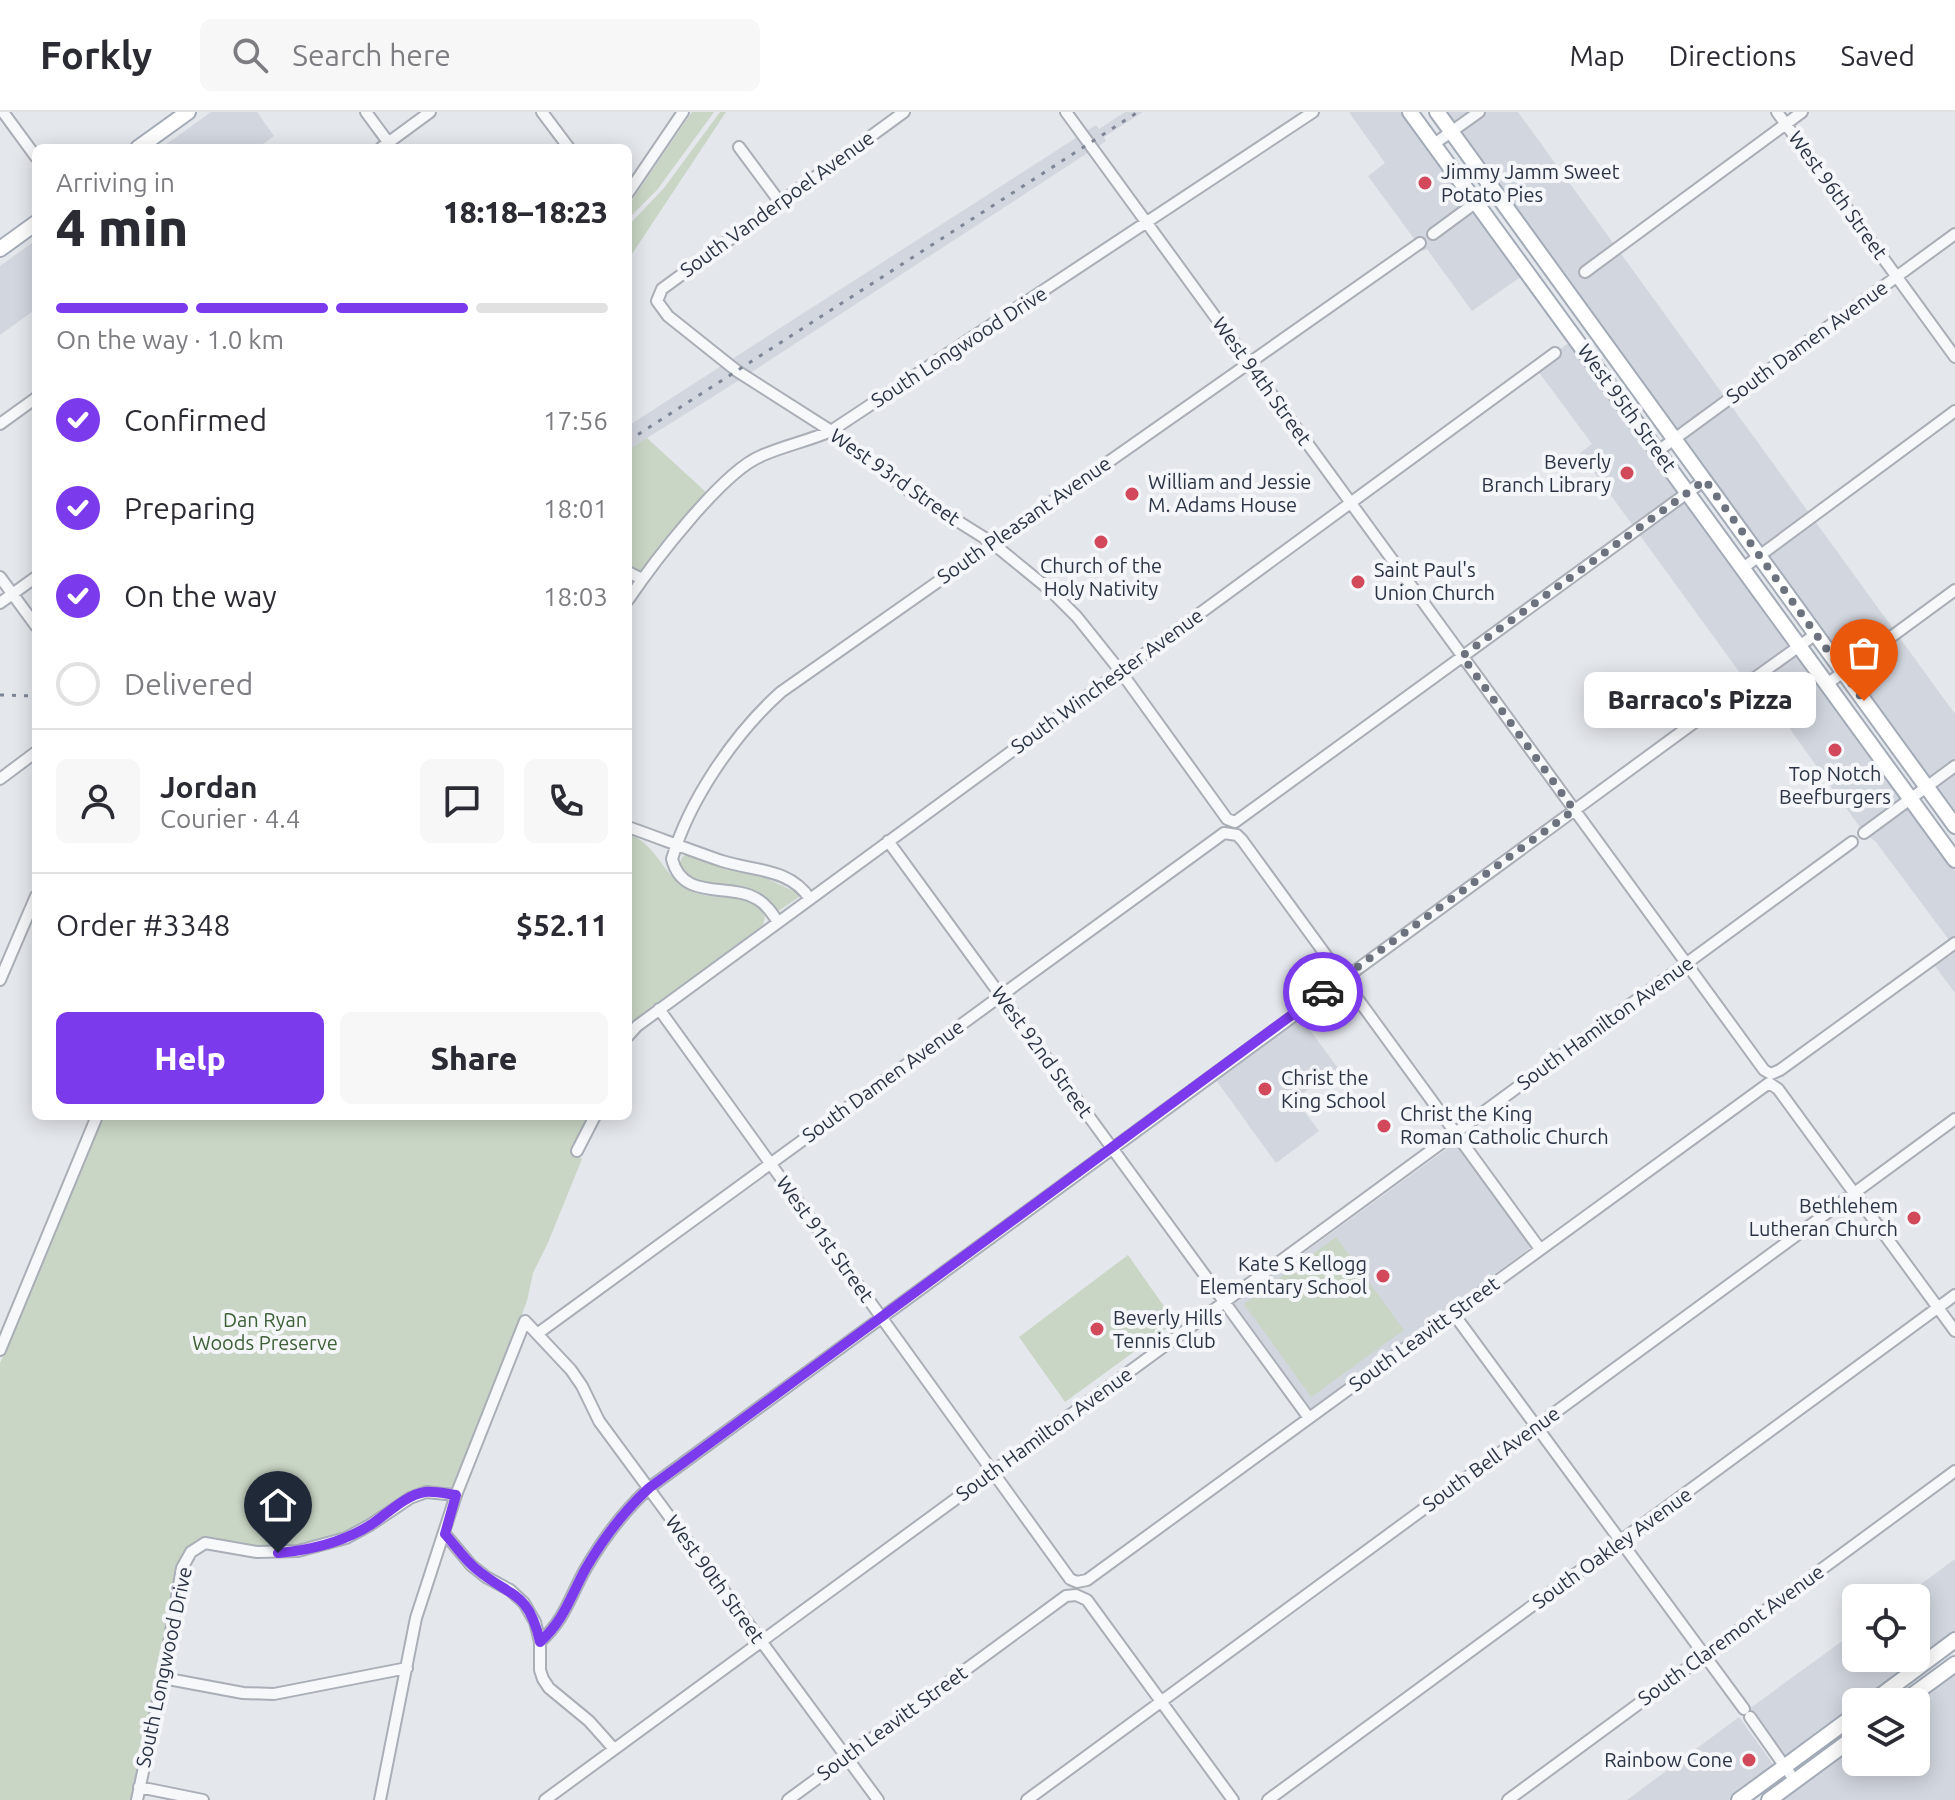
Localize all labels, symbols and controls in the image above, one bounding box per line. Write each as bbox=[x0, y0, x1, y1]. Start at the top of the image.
search box bbox=[200, 19, 760, 91]
icon: search bbox=[228, 33, 272, 77]
text: Forkly bbox=[40, 34, 152, 76]
text: Search here bbox=[292, 38, 451, 72]
text: Map bbox=[1569, 40, 1625, 71]
text: Directions bbox=[1669, 40, 1796, 71]
text: Saved bbox=[1840, 40, 1915, 71]
street label: South Vanderpoel Avenue bbox=[676, 126, 878, 282]
street label: West 96th Street bbox=[1784, 126, 1893, 263]
place label: Jimmy Jamm Sweet Potato Pies bbox=[1441, 160, 1620, 206]
text: Arriving in bbox=[56, 168, 175, 197]
marker: Jimmy Jamm Sweet Potato Pies bbox=[1416, 174, 1434, 192]
text: 18:18–18:23 bbox=[443, 195, 608, 229]
text: 4 min bbox=[56, 198, 188, 256]
street label: South Damen Avenue bbox=[1722, 275, 1892, 408]
street label: South Longwood Drive bbox=[867, 281, 1051, 412]
street label: West 94th Street bbox=[1208, 312, 1317, 449]
text: On the way · 1.0 km bbox=[56, 325, 284, 354]
street label: West 95th Street bbox=[1573, 339, 1682, 476]
icon: check bbox=[56, 398, 100, 442]
text: Confirmed bbox=[124, 403, 267, 437]
text: 17:56 bbox=[543, 406, 608, 435]
street label: West 93rd Street bbox=[826, 423, 964, 530]
place label: Beverly Branch Library bbox=[1482, 450, 1611, 496]
street label: South Pleasant Avenue bbox=[933, 451, 1115, 588]
marker: Beverly Branch Library bbox=[1618, 464, 1636, 482]
place label: William and Jessie M. Adams House bbox=[1148, 470, 1311, 516]
marker: William and Jessie M. Adams House bbox=[1123, 485, 1141, 503]
icon: check bbox=[56, 486, 100, 530]
text: Preparing bbox=[124, 491, 256, 525]
text: 18:01 bbox=[543, 494, 608, 523]
marker: Church of the Holy Nativity bbox=[1092, 533, 1110, 551]
place label: Church of the Holy Nativity bbox=[1040, 554, 1162, 600]
place label: Saint Paul's Union Church bbox=[1374, 558, 1495, 604]
marker: Saint Paul's Union Church bbox=[1349, 573, 1367, 591]
icon: check bbox=[56, 574, 100, 618]
text: On the way bbox=[124, 579, 277, 613]
text: 18:03 bbox=[543, 582, 608, 611]
street label: South Winchester Avenue bbox=[1006, 603, 1207, 758]
pin bbox=[1830, 619, 1898, 701]
icon: bag bbox=[1842, 631, 1886, 675]
text: Delivered bbox=[124, 667, 253, 701]
callout: Barraco's Pizza bbox=[1584, 673, 1816, 729]
text: Barraco's Pizza bbox=[1607, 685, 1793, 714]
marker: Top Notch Beefburgers bbox=[1826, 741, 1844, 759]
button: person bbox=[56, 759, 140, 843]
button: chat bbox=[420, 759, 504, 843]
button: phone bbox=[524, 759, 608, 843]
place label: Top Notch Beefburgers bbox=[1779, 762, 1891, 808]
text: Jordan bbox=[160, 770, 258, 804]
text: Courier · 4.4 bbox=[160, 804, 300, 833]
text: Order #3348 bbox=[56, 908, 230, 942]
text: $52.11 bbox=[516, 908, 608, 942]
street label: South Hamilton Avenue bbox=[1512, 951, 1697, 1094]
courier bbox=[1283, 952, 1363, 1032]
icon: car bbox=[1301, 970, 1345, 1014]
street label: West 92nd Street bbox=[987, 982, 1098, 1122]
button: Help bbox=[56, 1012, 324, 1104]
button: Share bbox=[340, 1012, 608, 1104]
street label: South Damen Avenue bbox=[798, 1014, 968, 1147]
place label: Christ the King School bbox=[1281, 1066, 1386, 1112]
marker: Christ the King School bbox=[1256, 1080, 1274, 1098]
place label: Christ the King Roman Catholic Church bbox=[1400, 1102, 1609, 1148]
marker: Christ the King Roman Catholic Church bbox=[1375, 1117, 1393, 1135]
street label: West 91st Street bbox=[772, 1171, 879, 1306]
place label: Bethlehem Lutheran Church bbox=[1749, 1194, 1898, 1240]
marker: Bethlehem Lutheran Church bbox=[1905, 1209, 1923, 1227]
place label: Kate S Kellogg Elementary School bbox=[1200, 1252, 1367, 1298]
marker: Kate S Kellogg Elementary School bbox=[1374, 1267, 1392, 1285]
street label: South Leavitt Street bbox=[1344, 1271, 1503, 1396]
place label: Beverly Hills Tennis Club bbox=[1113, 1306, 1222, 1352]
park label: Dan Ryan Woods Preserve bbox=[192, 1308, 338, 1354]
marker: Beverly Hills Tennis Club bbox=[1088, 1320, 1106, 1338]
street label: South Hamilton Avenue bbox=[951, 1362, 1136, 1505]
street label: South Bell Avenue bbox=[1418, 1401, 1564, 1516]
pin bbox=[244, 1471, 312, 1553]
street label: South Oakley Avenue bbox=[1528, 1482, 1696, 1613]
icon: home bbox=[256, 1483, 300, 1527]
street label: West 90th Street bbox=[661, 1510, 770, 1647]
street label: South Claremont Avenue bbox=[1633, 1559, 1828, 1710]
street label: South Longwood Drive bbox=[131, 1564, 196, 1769]
map controls bbox=[1842, 1584, 1930, 1776]
button: locate bbox=[1842, 1584, 1930, 1672]
street label: South Leavitt Street bbox=[812, 1660, 971, 1785]
button: layers bbox=[1842, 1688, 1930, 1776]
place label: Rainbow Cone bbox=[1604, 1748, 1733, 1771]
marker: Rainbow Cone bbox=[1740, 1751, 1758, 1769]

